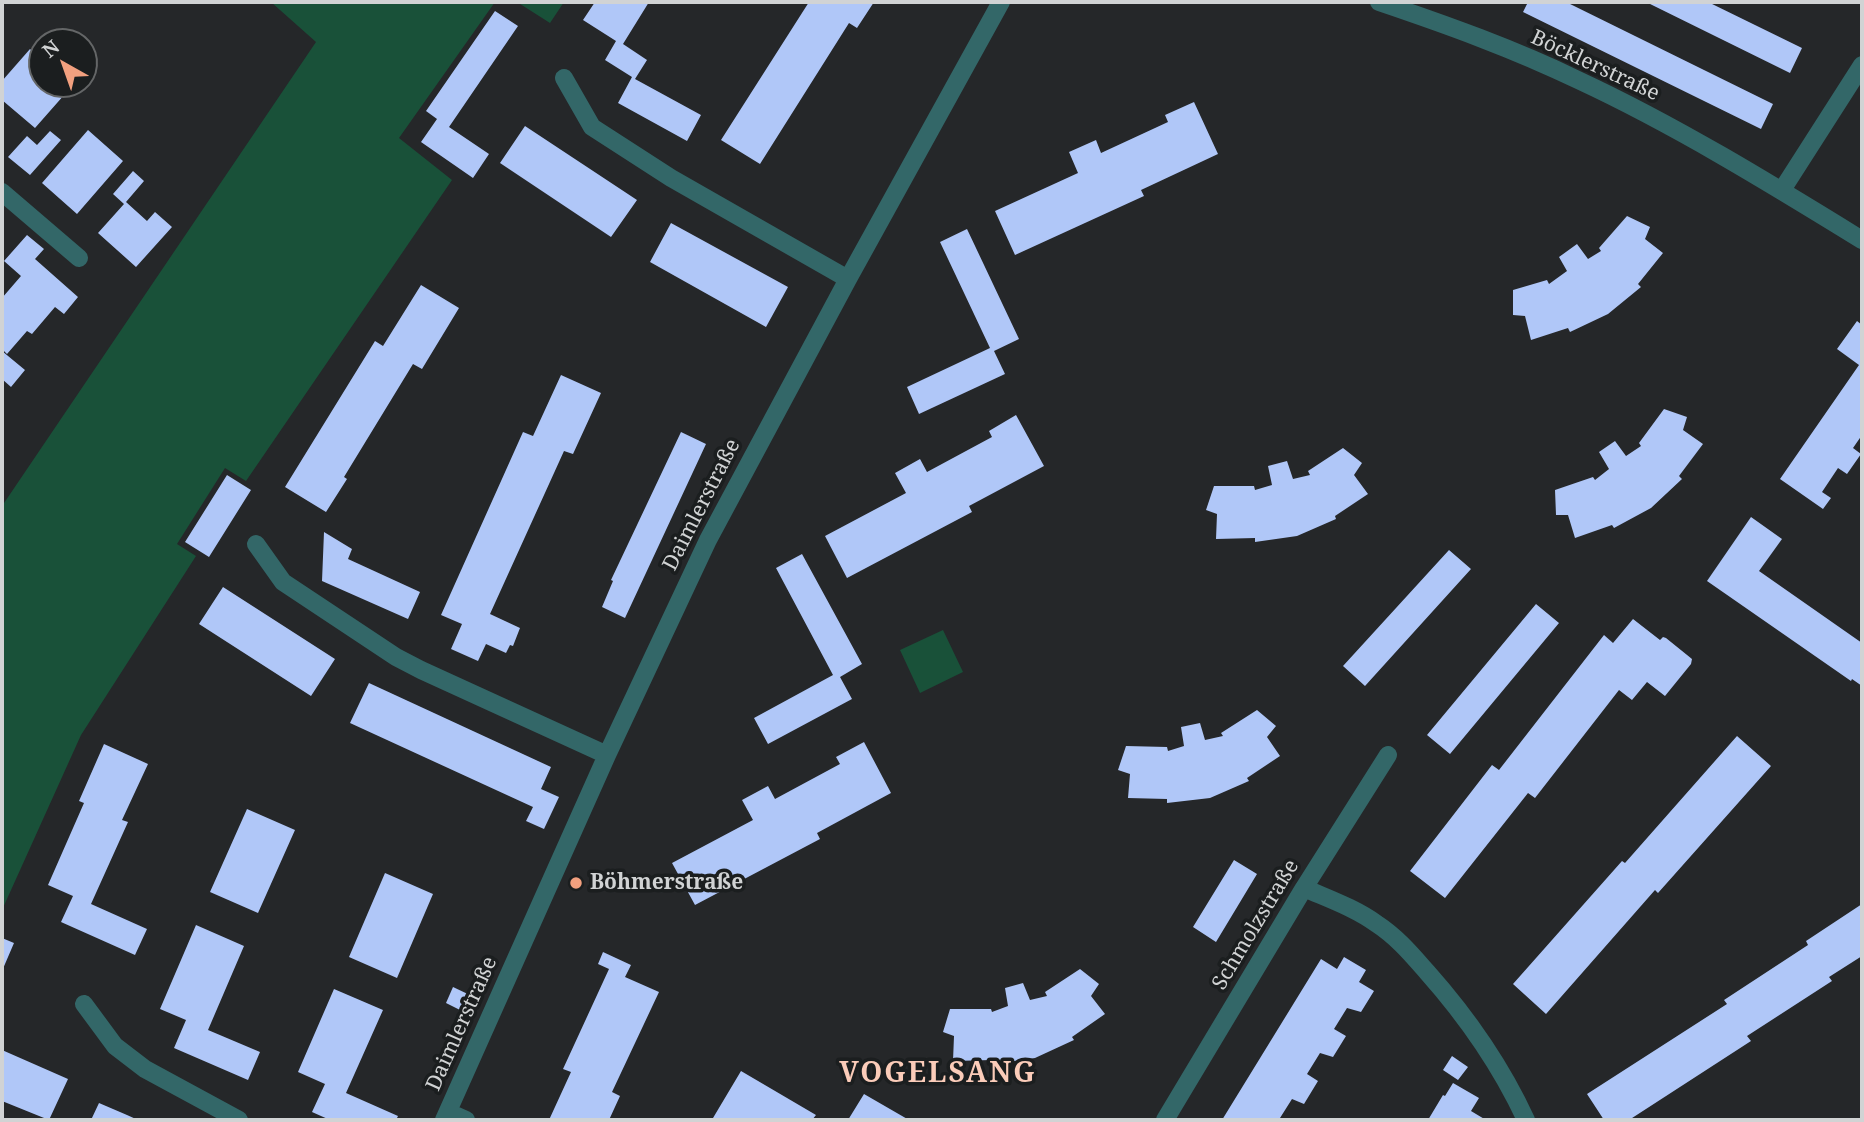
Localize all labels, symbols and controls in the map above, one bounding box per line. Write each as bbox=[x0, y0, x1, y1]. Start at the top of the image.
street label: Böcklerstraße bbox=[1527, 25, 1663, 107]
north arrow bbox=[28, 28, 98, 98]
text: N bbox=[37, 34, 65, 63]
street label: Daimlerstraße bbox=[658, 435, 746, 575]
street label: Schmolzstraße bbox=[1207, 855, 1305, 995]
place label: Böhmerstraße bbox=[590, 870, 743, 896]
marker: Böhmerstraße bbox=[568, 875, 584, 891]
street label: Daimlerstraße bbox=[421, 953, 503, 1095]
district label: VOGELSANG bbox=[840, 1057, 1036, 1091]

